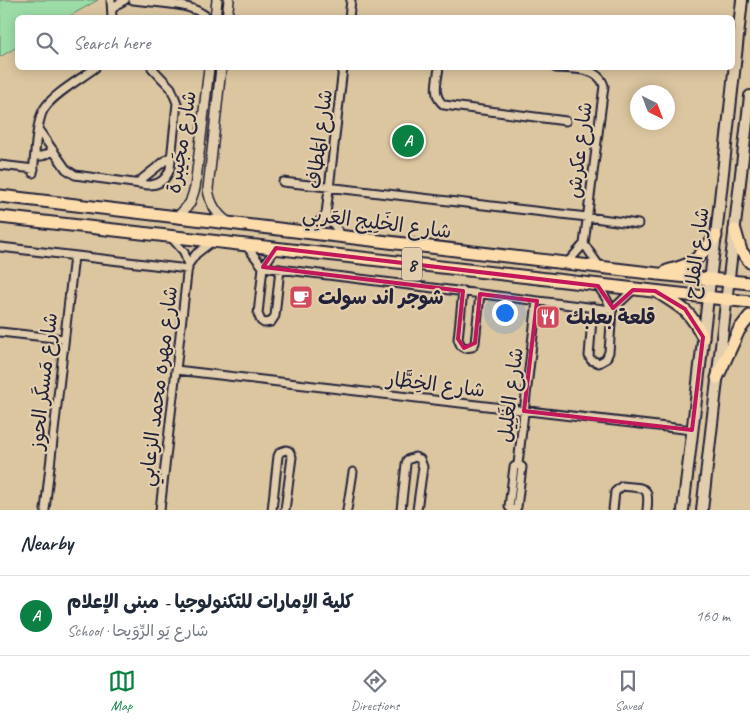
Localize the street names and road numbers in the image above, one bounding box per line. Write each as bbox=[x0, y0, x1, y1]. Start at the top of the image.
street label: شارع المَطاف bbox=[301, 88, 339, 190]
street label: شارع مجَيبرة bbox=[161, 89, 203, 195]
street label: شارع عكرش bbox=[561, 100, 599, 200]
street label: شارع الخَلِيج العَربِي bbox=[300, 201, 453, 249]
street label: شارع الفلاح bbox=[678, 206, 715, 300]
road number: 8 bbox=[402, 248, 422, 280]
street label: شارع مهره محمد الزعابي bbox=[134, 284, 188, 488]
street label: شارع مَسكَر الحوز bbox=[24, 311, 64, 453]
street label: شارع الغَلِيل bbox=[492, 346, 530, 444]
street label: شارع الخِطَّار bbox=[383, 366, 486, 404]

